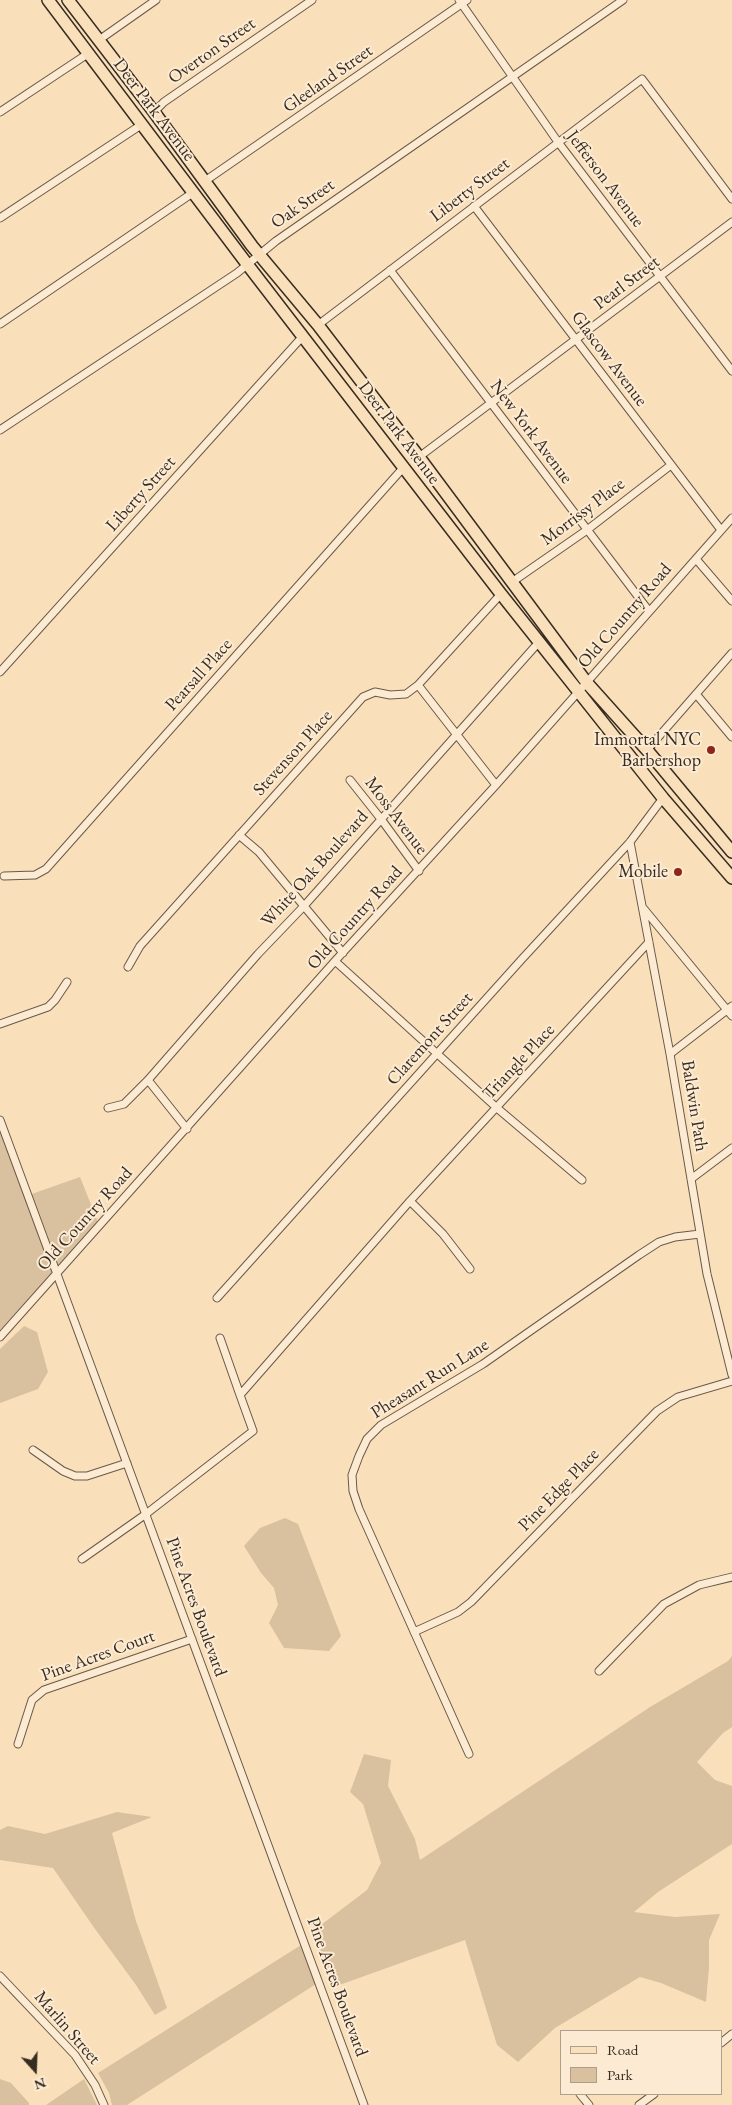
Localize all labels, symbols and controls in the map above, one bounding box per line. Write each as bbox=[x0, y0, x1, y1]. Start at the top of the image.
street label: Overton Street bbox=[164, 13, 260, 89]
street label: Gleeland Street bbox=[279, 40, 377, 118]
street label: Deer Park Avenue bbox=[108, 54, 200, 166]
street label: Jefferson Avenue bbox=[562, 126, 648, 232]
street label: Liberty Street bbox=[426, 153, 514, 227]
street label: Oak Street bbox=[267, 174, 339, 234]
street label: Pearl Street bbox=[590, 251, 664, 315]
street label: Glascow Avenue bbox=[566, 307, 652, 411]
street label: New York Avenue bbox=[485, 376, 577, 488]
street label: Deer Park Avenue bbox=[353, 377, 445, 489]
street label: Liberty Street bbox=[102, 452, 180, 536]
street label: Morrissy Place bbox=[537, 473, 629, 551]
street label: Old Country Road bbox=[573, 559, 677, 673]
street label: Pearsall Place bbox=[161, 634, 237, 716]
street label: Stevenson Place bbox=[249, 706, 337, 800]
place label: Immortal NYC Barbershop bbox=[594, 729, 701, 772]
marker: Immortal NYC Barbershop bbox=[705, 744, 717, 756]
street label: Moss Avenue bbox=[360, 773, 432, 859]
street label: White Oak Boulevard bbox=[257, 806, 373, 932]
place label: Mobile bbox=[618, 861, 668, 883]
street label: Old Country Road bbox=[303, 862, 407, 974]
marker: Mobile bbox=[672, 866, 684, 878]
street label: Claremont Street bbox=[382, 988, 478, 1090]
street label: Triangle Place bbox=[479, 1020, 559, 1104]
street label: Baldwin Path bbox=[676, 1059, 712, 1153]
street label: Old Country Road bbox=[33, 1163, 137, 1275]
street label: Pheasant Run Lane bbox=[367, 1334, 493, 1424]
street label: Pine Edge Place bbox=[514, 1444, 604, 1536]
street label: Pine Acres Boulevard bbox=[161, 1534, 231, 1680]
street label: Pine Acres Court bbox=[38, 1625, 158, 1687]
street label: Pine Acres Boulevard bbox=[302, 1914, 372, 2060]
street label: Marlin Street bbox=[29, 1987, 105, 2069]
legend bbox=[560, 2030, 722, 2095]
text: Road bbox=[607, 2040, 638, 2059]
north arrow bbox=[10, 2045, 60, 2095]
text: Park bbox=[607, 2065, 633, 2084]
text: N bbox=[32, 2074, 49, 2094]

